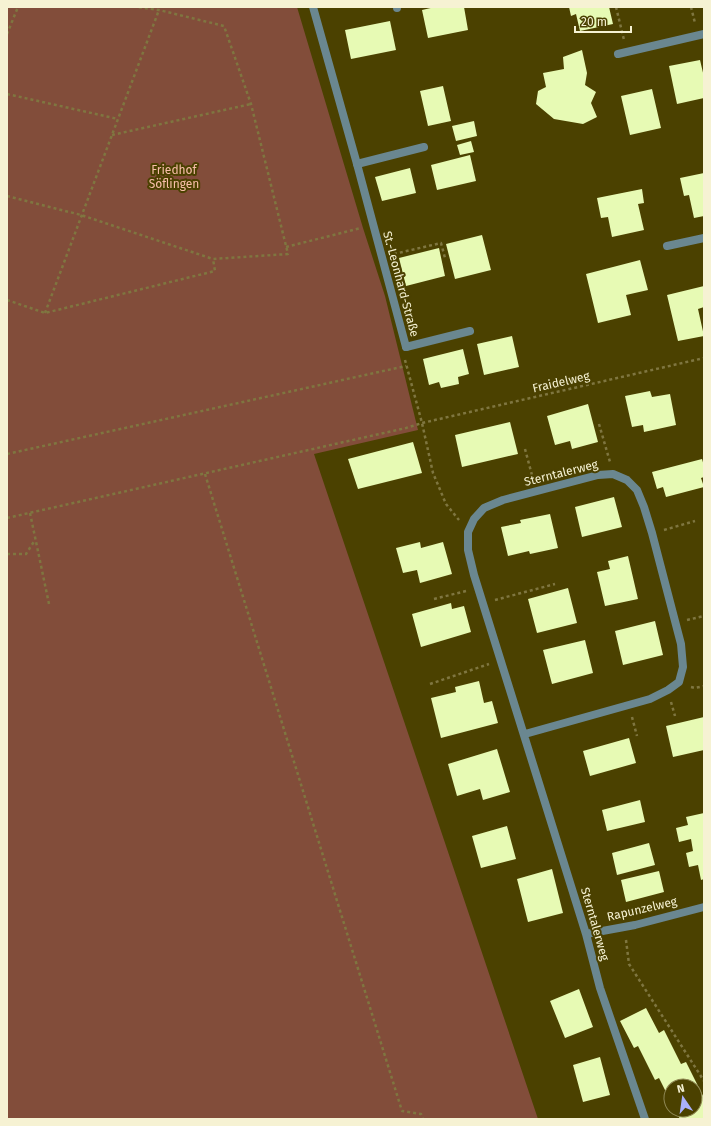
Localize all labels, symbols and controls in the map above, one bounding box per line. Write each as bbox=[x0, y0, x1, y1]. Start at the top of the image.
scale bar bbox=[575, 8, 631, 34]
text: 20 m bbox=[581, 15, 607, 29]
park label: Friedhof Söflingen bbox=[149, 163, 199, 191]
street label: St.-Leonhard-Straße bbox=[380, 230, 422, 338]
street label: Fraidelweg bbox=[531, 368, 592, 395]
street label: Sterntalerweg bbox=[523, 457, 600, 489]
street label: Sterntalerweg bbox=[578, 886, 612, 963]
street label: Rapunzelweg bbox=[606, 894, 679, 924]
north arrow bbox=[663, 1078, 703, 1118]
text: N bbox=[676, 1082, 686, 1096]

